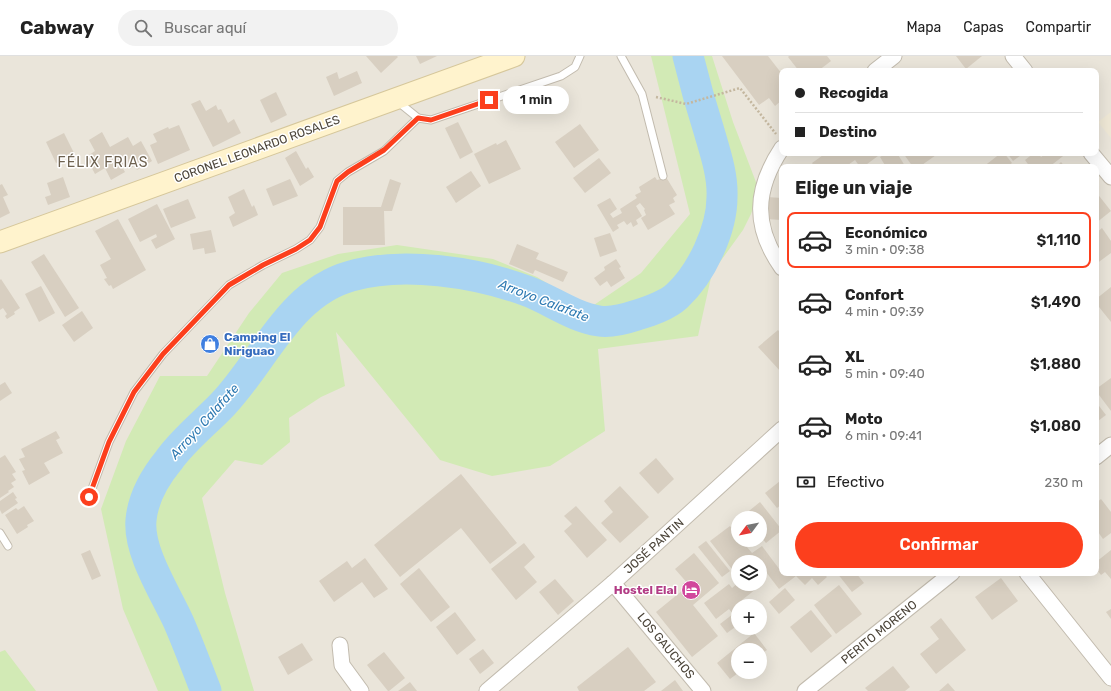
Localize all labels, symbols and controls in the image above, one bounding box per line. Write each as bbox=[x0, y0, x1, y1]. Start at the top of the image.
search box bbox=[118, 10, 398, 46]
text: Cabway bbox=[20, 16, 94, 39]
icon: search bbox=[132, 17, 154, 39]
text: Buscar aquí bbox=[164, 19, 246, 37]
text: Mapa bbox=[906, 19, 941, 36]
text: Capas bbox=[963, 19, 1004, 36]
text: Compartir bbox=[1026, 19, 1091, 36]
text: Recogida bbox=[819, 84, 888, 102]
callout: 1 min bbox=[503, 86, 569, 114]
route end bbox=[480, 91, 498, 109]
text: 1 min bbox=[520, 92, 552, 107]
street label: CORONEL LEONARDO ROSALES bbox=[172, 112, 342, 186]
text: Destino bbox=[819, 123, 877, 141]
district label: FÉLIX FRIAS bbox=[58, 153, 148, 171]
text: Elige un viaje bbox=[795, 177, 912, 199]
icon: car bbox=[797, 222, 833, 258]
text: Económico bbox=[845, 224, 927, 242]
text: $1,110 bbox=[1037, 231, 1081, 249]
text: 3 min · 09:38 bbox=[845, 242, 925, 257]
water label: Arroyo Calafate bbox=[496, 276, 591, 325]
icon: car bbox=[797, 284, 833, 320]
text: Confort bbox=[845, 286, 904, 304]
text: $1,490 bbox=[1031, 293, 1081, 311]
text: 4 min · 09:39 bbox=[845, 304, 924, 319]
place label: Camping El Niriguao bbox=[224, 330, 290, 358]
shop icon: Camping El Niriguao bbox=[199, 333, 221, 355]
icon: car bbox=[797, 346, 833, 382]
text: XL bbox=[845, 348, 864, 366]
text: $1,880 bbox=[1030, 355, 1081, 373]
text: 5 min · 09:40 bbox=[845, 366, 925, 381]
water label: Arroyo Calafate bbox=[166, 381, 242, 462]
icon: car bbox=[797, 408, 833, 444]
text: Moto bbox=[845, 410, 883, 428]
text: $1,080 bbox=[1030, 417, 1081, 435]
text: 6 min · 09:41 bbox=[845, 428, 922, 443]
icon: cash bbox=[795, 471, 817, 493]
text: Efectivo bbox=[827, 473, 884, 491]
text: 230 m bbox=[1045, 475, 1083, 490]
route start bbox=[80, 488, 98, 506]
north arrow bbox=[731, 511, 767, 547]
map controls bbox=[731, 511, 767, 679]
street label: JOSÉ PANTIN bbox=[621, 516, 687, 576]
button: Confirmar bbox=[795, 522, 1083, 568]
button: layers bbox=[731, 555, 767, 591]
hotel icon: Hostel Elal bbox=[680, 579, 702, 601]
place label: Hostel Elal bbox=[614, 583, 677, 597]
street label: PERITO MORENO bbox=[838, 597, 920, 667]
button: + bbox=[731, 599, 767, 635]
street label: LOS GAUCHOS bbox=[634, 610, 698, 682]
button: − bbox=[731, 643, 767, 679]

